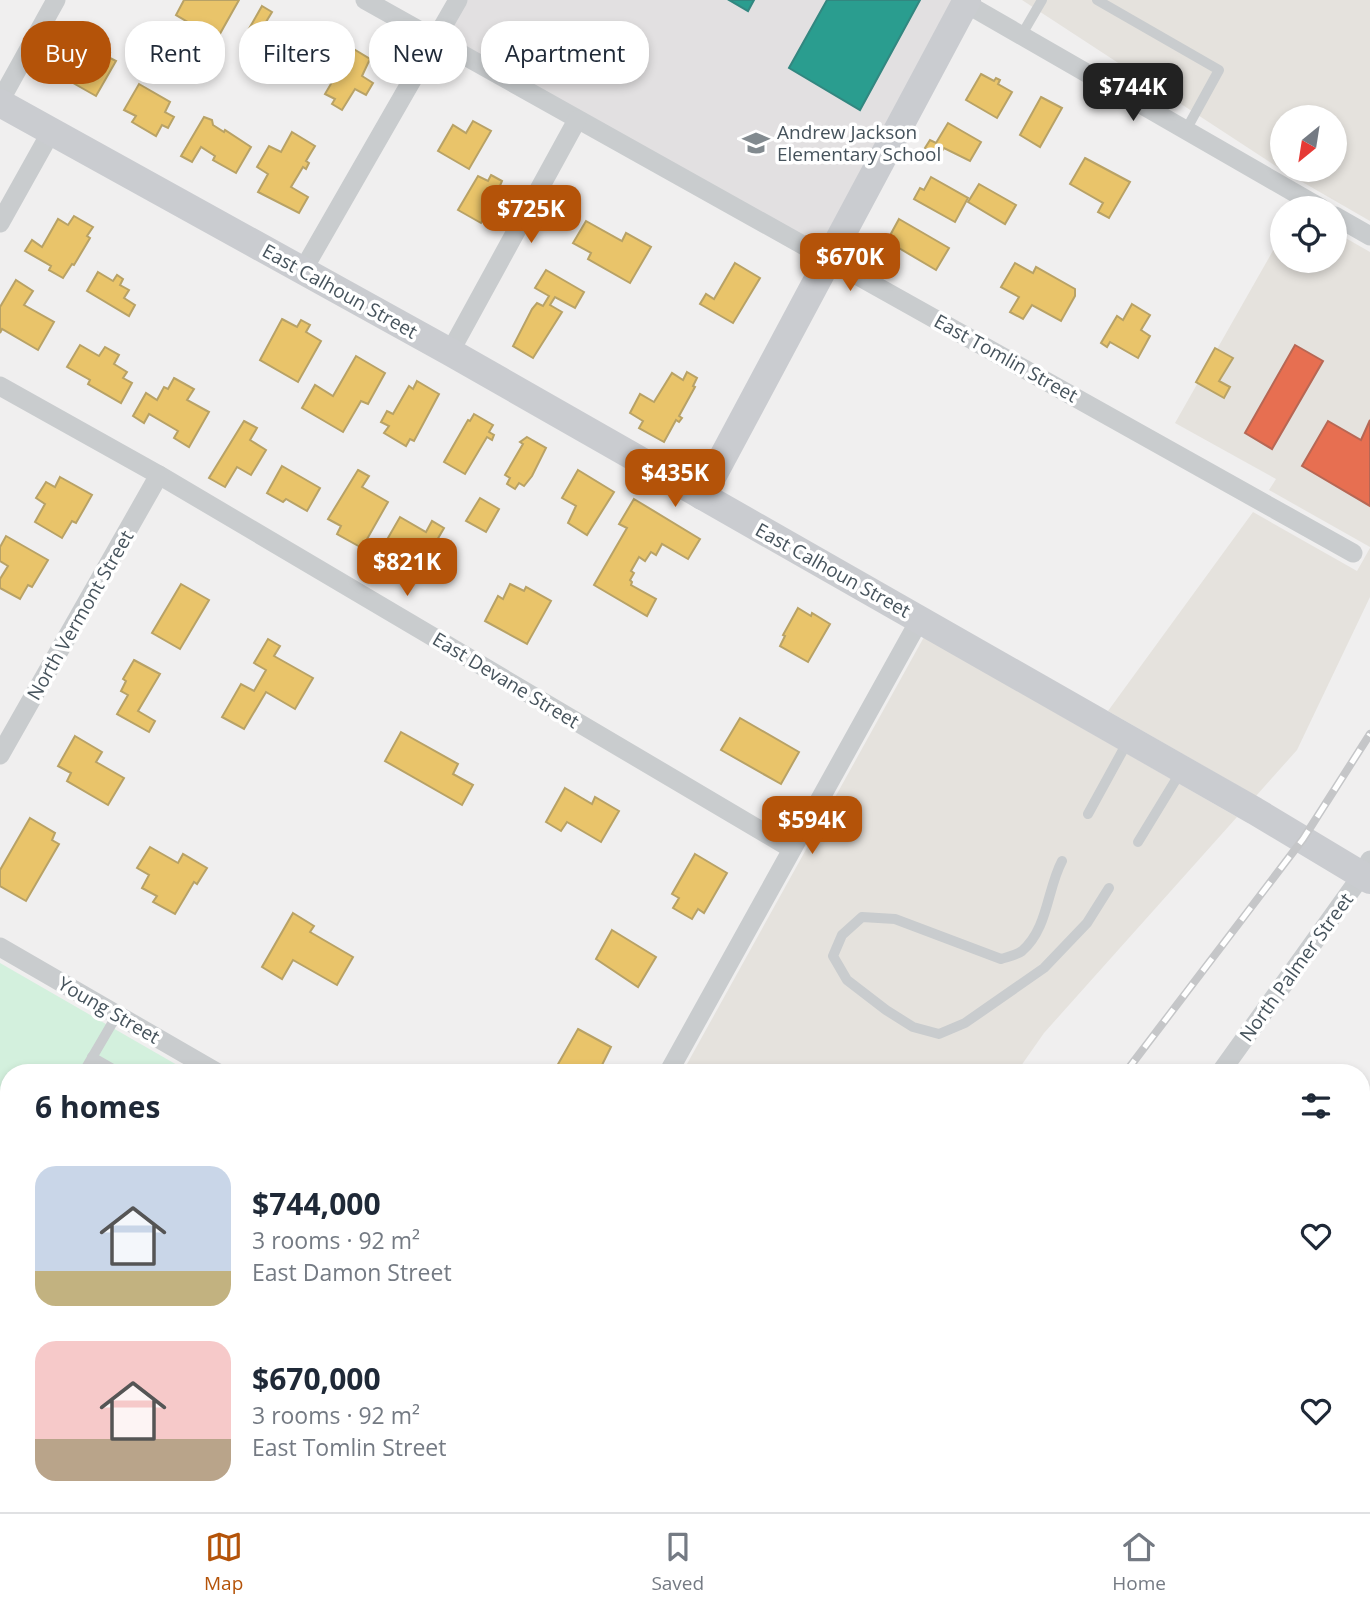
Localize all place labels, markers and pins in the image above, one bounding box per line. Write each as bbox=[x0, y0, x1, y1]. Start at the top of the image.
pin: $744K bbox=[1084, 64, 1182, 123]
place label: Andrew Jackson Elementary School bbox=[777, 119, 941, 167]
school or university icon: Andrew Jackson Elementary School bbox=[741, 128, 771, 158]
pin: $725K bbox=[482, 186, 580, 245]
pin: $670K bbox=[801, 233, 899, 293]
pin: $435K bbox=[626, 449, 724, 509]
pin: $821K bbox=[358, 538, 456, 598]
pin: $594K bbox=[763, 796, 861, 856]

